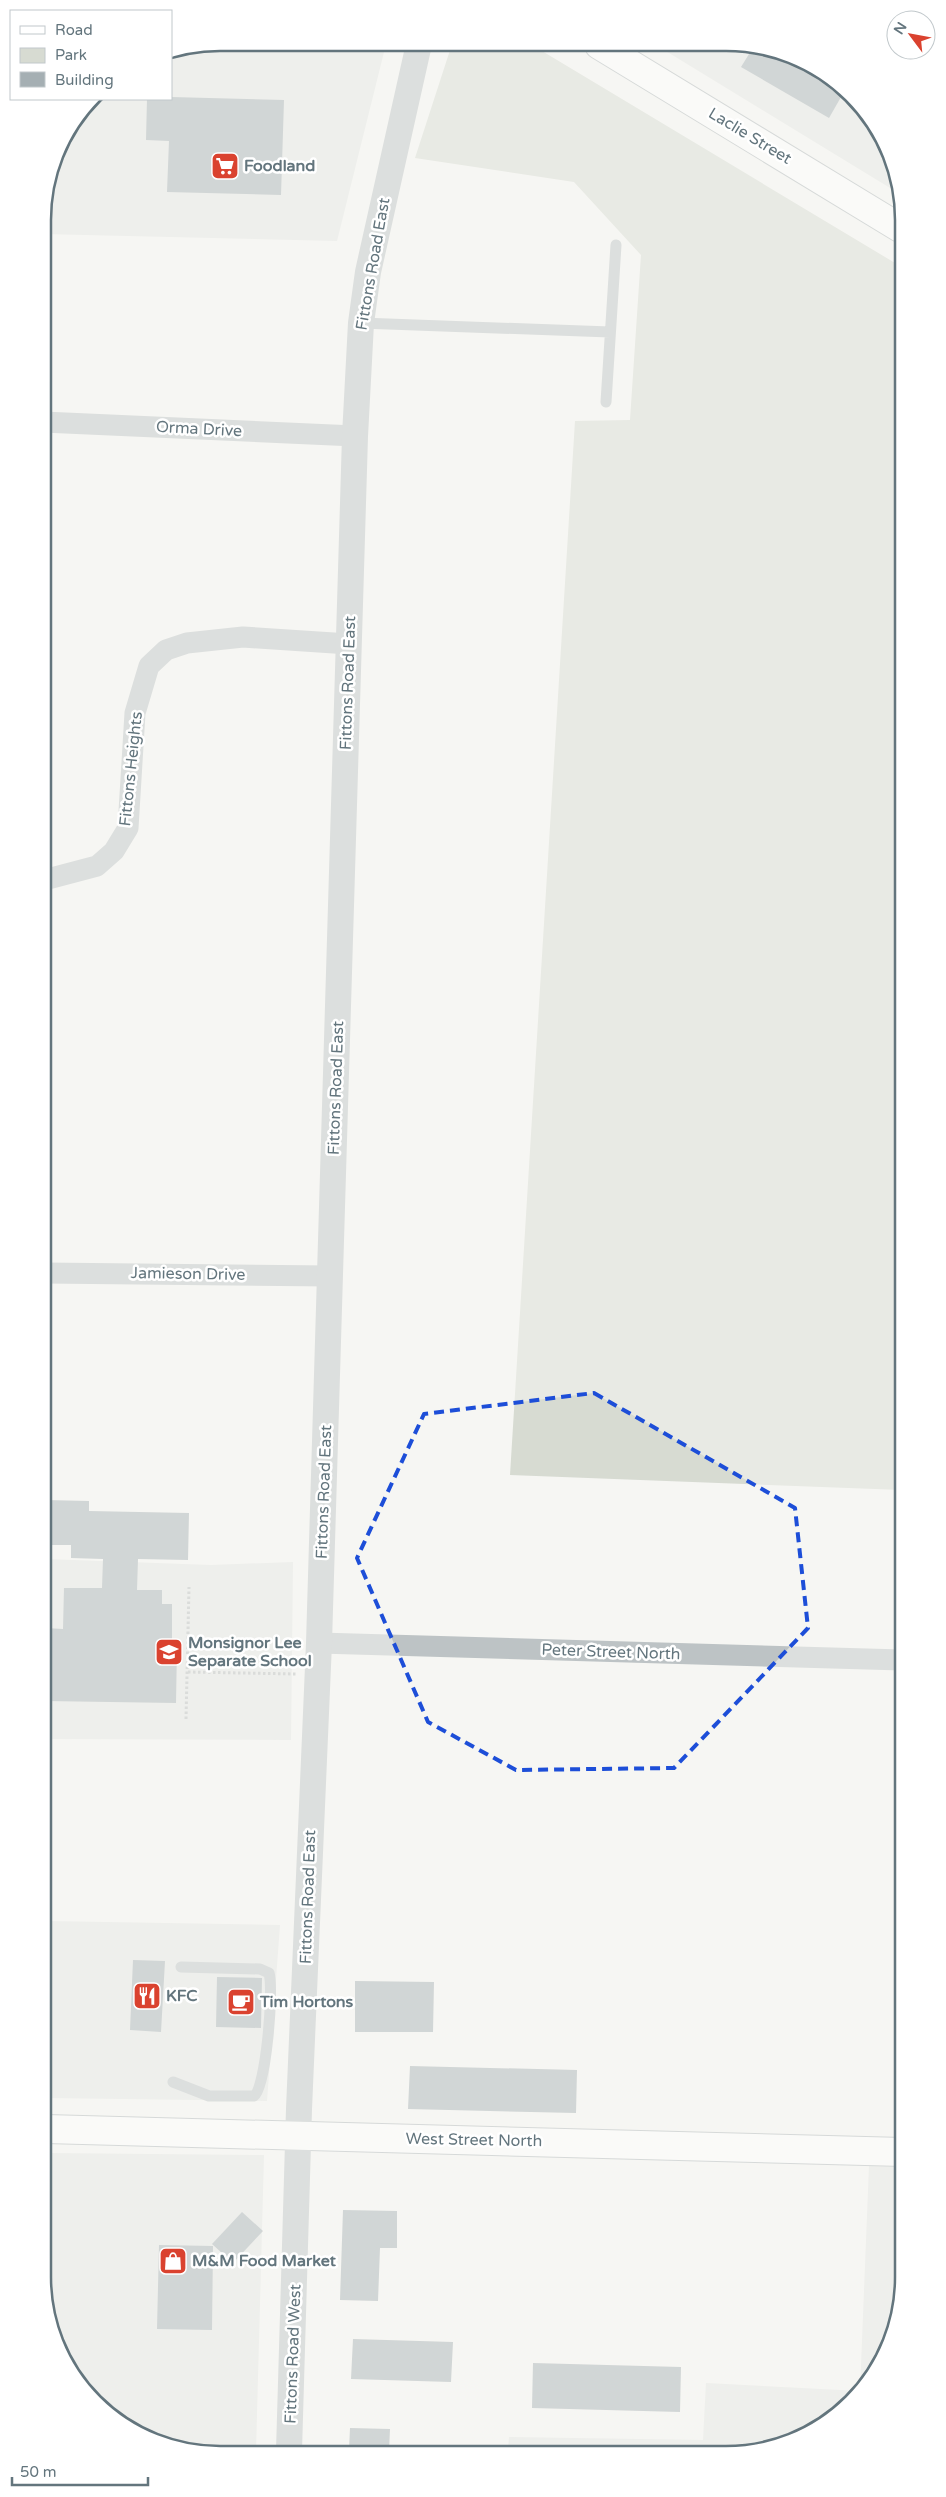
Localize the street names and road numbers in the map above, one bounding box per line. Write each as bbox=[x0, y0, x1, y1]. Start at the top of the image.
street label: Laclie Street bbox=[705, 103, 795, 169]
street label: Fittons Road East bbox=[352, 196, 394, 332]
street label: Orma Drive bbox=[155, 417, 243, 441]
street label: Fittons Road East bbox=[336, 616, 360, 750]
street label: Fittons Heights bbox=[115, 711, 147, 827]
street label: Fittons Road East bbox=[324, 1021, 348, 1155]
street label: Jamieson Drive bbox=[130, 1263, 246, 1285]
street label: Fittons Road East bbox=[312, 1425, 336, 1559]
street label: Peter Street North bbox=[541, 1640, 681, 1664]
street label: Fittons Road East bbox=[296, 1830, 320, 1964]
street label: West Street North bbox=[406, 2129, 542, 2151]
street label: Fittons Road West bbox=[281, 2284, 305, 2424]

